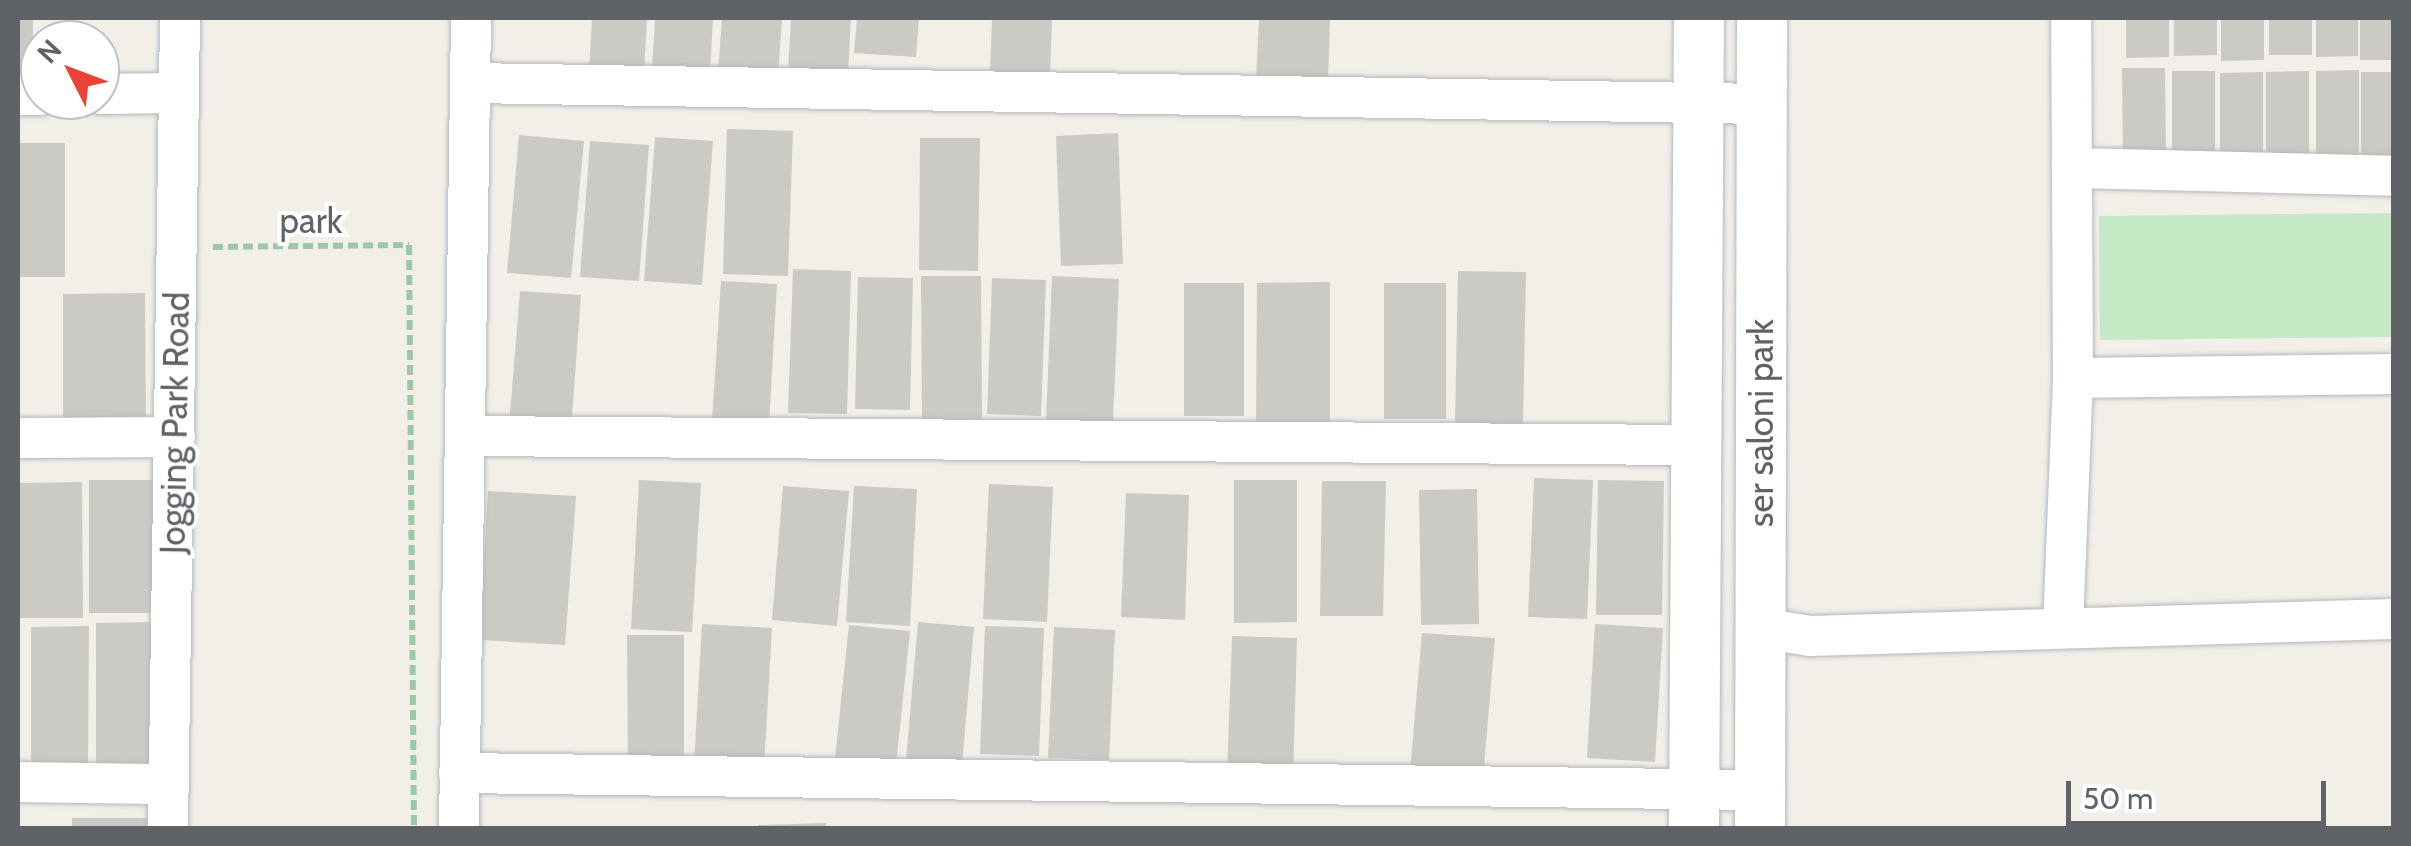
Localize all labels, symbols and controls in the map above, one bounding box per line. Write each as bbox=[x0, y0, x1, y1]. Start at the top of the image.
north arrow bbox=[20, 20, 120, 120]
text: N bbox=[30, 33, 68, 70]
street label: park bbox=[279, 200, 343, 242]
street label: Jogging Park Road bbox=[152, 291, 198, 555]
street label: ser saloni park bbox=[1740, 319, 1782, 527]
scale bar bbox=[2071, 761, 2331, 823]
text: 50 m bbox=[2083, 780, 2153, 817]

